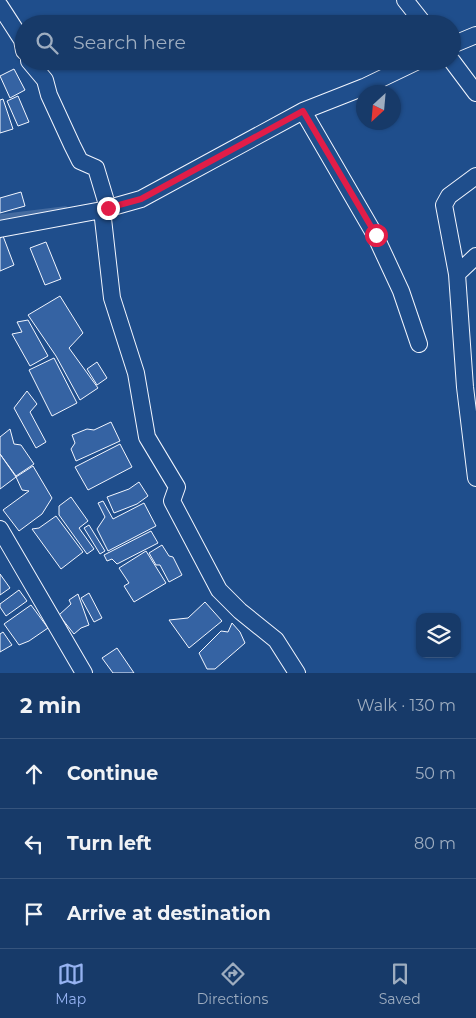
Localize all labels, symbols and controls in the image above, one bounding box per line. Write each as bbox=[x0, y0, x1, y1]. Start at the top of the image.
search box bbox=[15, 15, 461, 70]
icon: search bbox=[33, 29, 61, 57]
text: Search here bbox=[73, 31, 186, 54]
north arrow bbox=[356, 85, 401, 130]
route end bbox=[97, 197, 120, 220]
route start bbox=[365, 224, 388, 247]
map controls bbox=[416, 613, 461, 658]
button: layers bbox=[416, 613, 461, 658]
text: 2 min bbox=[20, 693, 81, 718]
text: Walk · 130 m bbox=[357, 696, 456, 715]
icon: ahead bbox=[20, 760, 48, 788]
text: Continue bbox=[67, 762, 158, 785]
text: 50 m bbox=[415, 764, 456, 783]
icon: left bbox=[20, 830, 48, 858]
text: Turn left bbox=[67, 832, 152, 855]
text: 80 m bbox=[414, 834, 456, 853]
icon: arrive bbox=[20, 900, 48, 928]
text: Arrive at destination bbox=[67, 902, 271, 925]
tab: Map bbox=[55, 960, 86, 1008]
tab: Directions bbox=[197, 960, 268, 1008]
tab: Saved bbox=[379, 960, 421, 1008]

